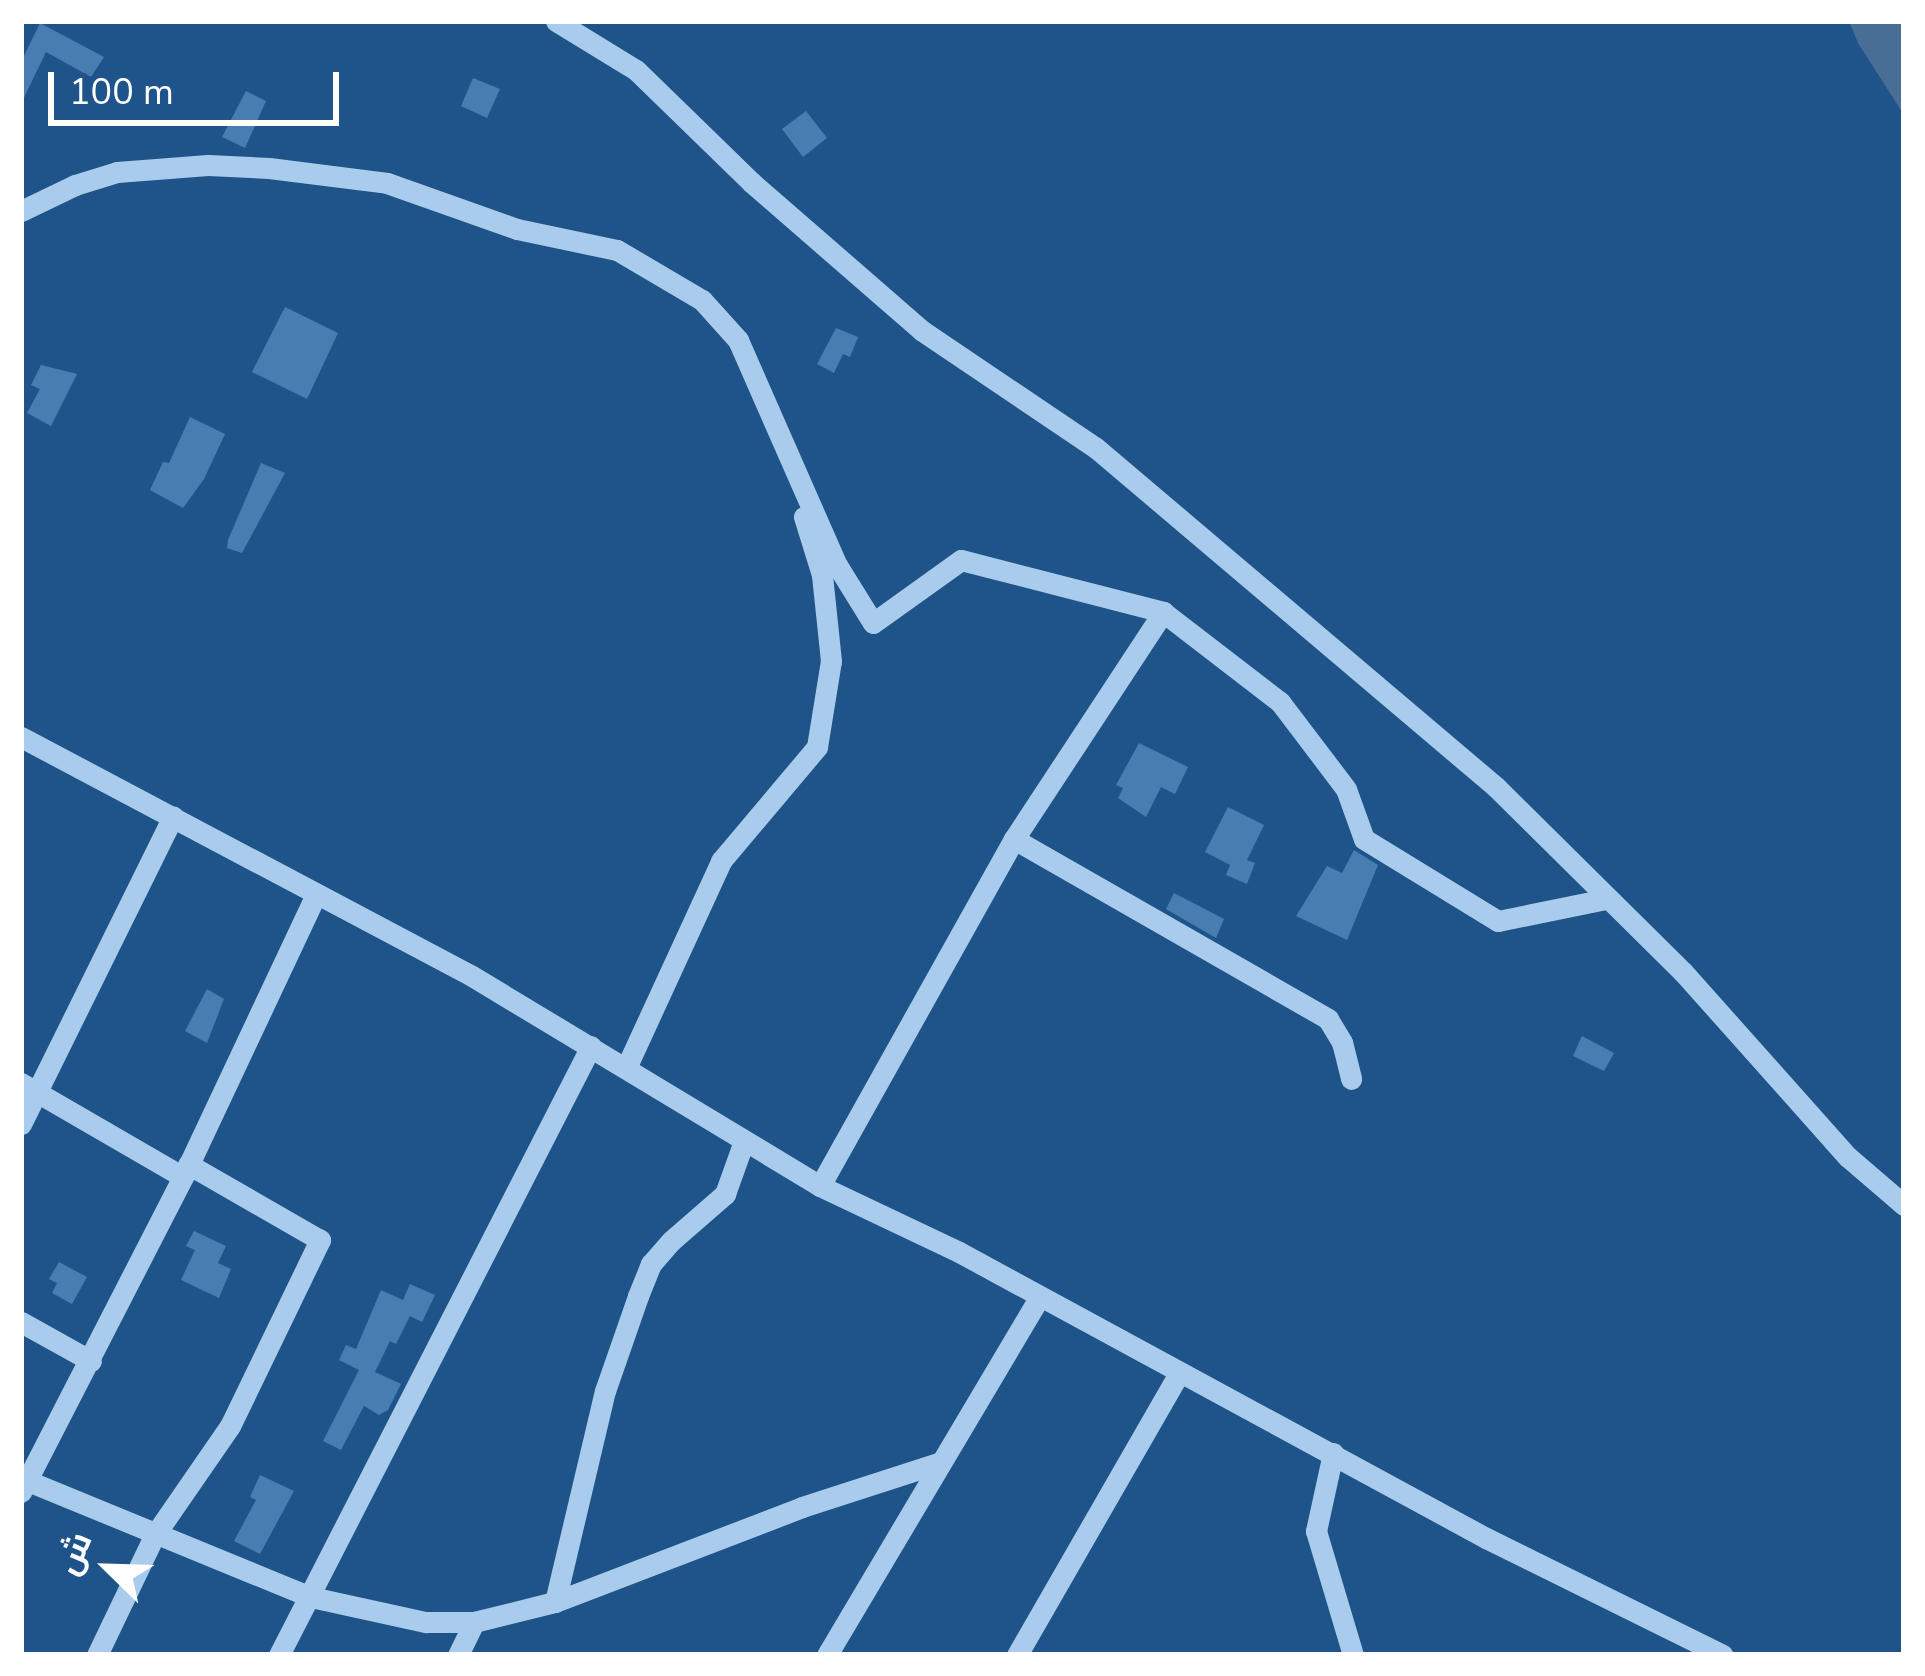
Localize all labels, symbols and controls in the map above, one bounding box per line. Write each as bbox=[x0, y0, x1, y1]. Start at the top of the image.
scale bar bbox=[54, 48, 345, 122]
text: 100 m bbox=[69, 68, 174, 117]
north arrow bbox=[48, 1508, 168, 1628]
text: ش bbox=[45, 1525, 103, 1582]

